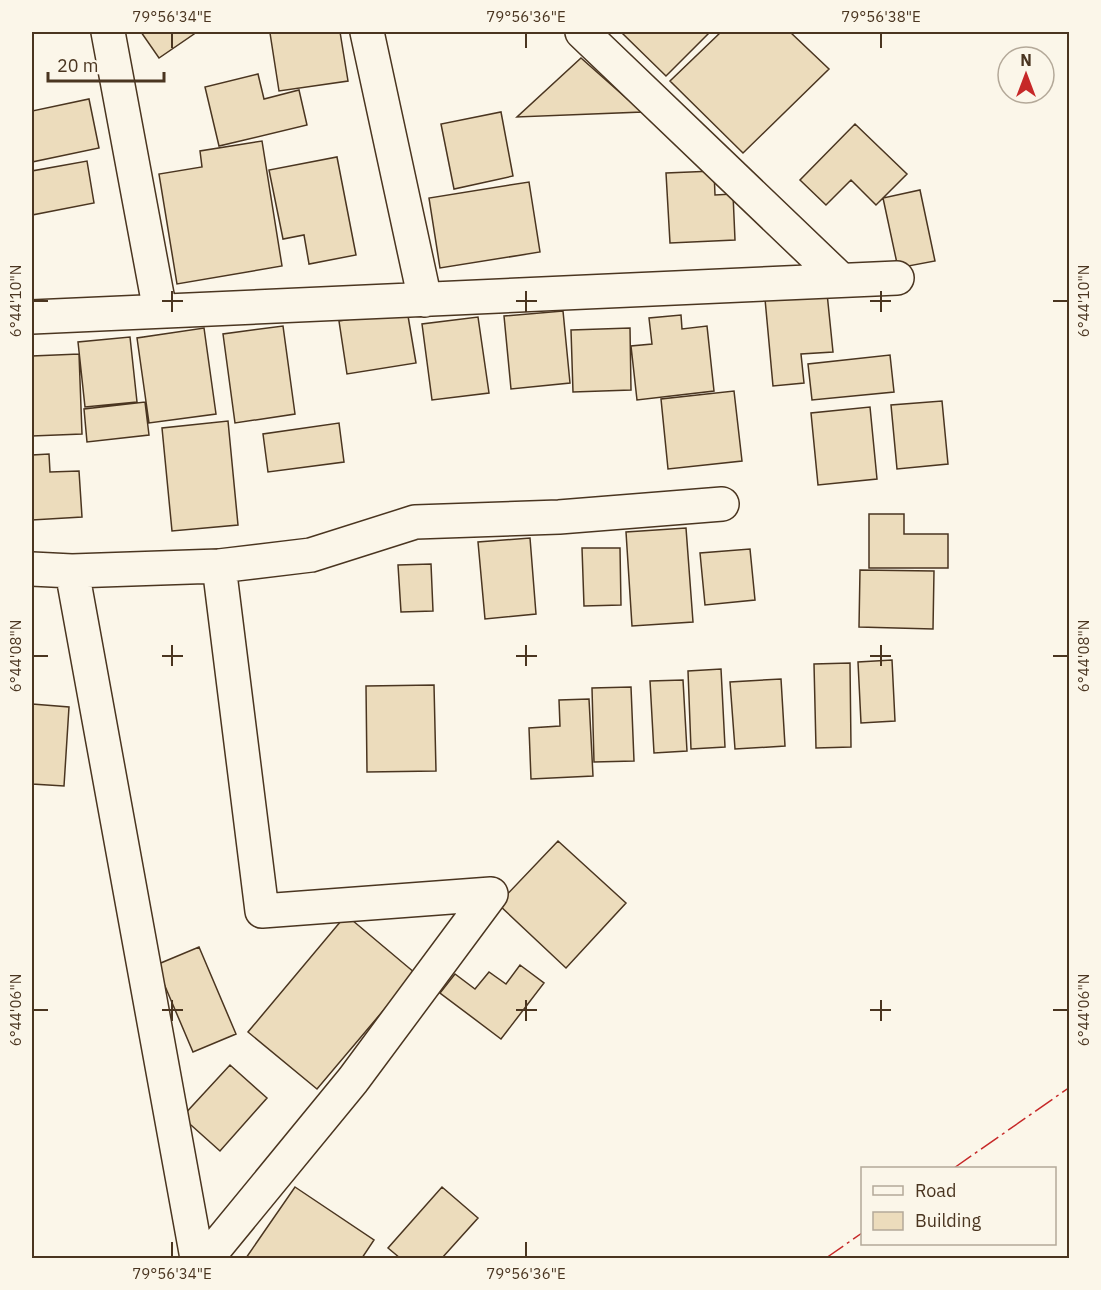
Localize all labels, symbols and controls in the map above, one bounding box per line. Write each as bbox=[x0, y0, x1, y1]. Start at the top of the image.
text: 79°56'34"E bbox=[132, 7, 212, 26]
text: 79°56'36"E bbox=[486, 7, 566, 26]
text: 79°56'38"E bbox=[841, 7, 921, 26]
scale bar bbox=[48, 45, 164, 83]
north arrow bbox=[996, 45, 1056, 105]
text: N bbox=[1020, 50, 1032, 70]
text: 20 m bbox=[57, 54, 99, 77]
text: 6°44'10"N bbox=[6, 265, 25, 337]
text: 6°44'10"N bbox=[1074, 265, 1093, 337]
text: 6°44'08"N bbox=[6, 620, 25, 692]
text: 6°44'08"N bbox=[1074, 620, 1093, 692]
text: 6°44'06"N bbox=[6, 974, 25, 1046]
text: 6°44'06"N bbox=[1074, 974, 1093, 1046]
legend bbox=[861, 1167, 1056, 1245]
text: Road bbox=[915, 1179, 956, 1202]
text: Building bbox=[915, 1209, 982, 1232]
text: 79°56'34"E bbox=[132, 1264, 212, 1283]
text: 79°56'36"E bbox=[486, 1264, 566, 1283]

